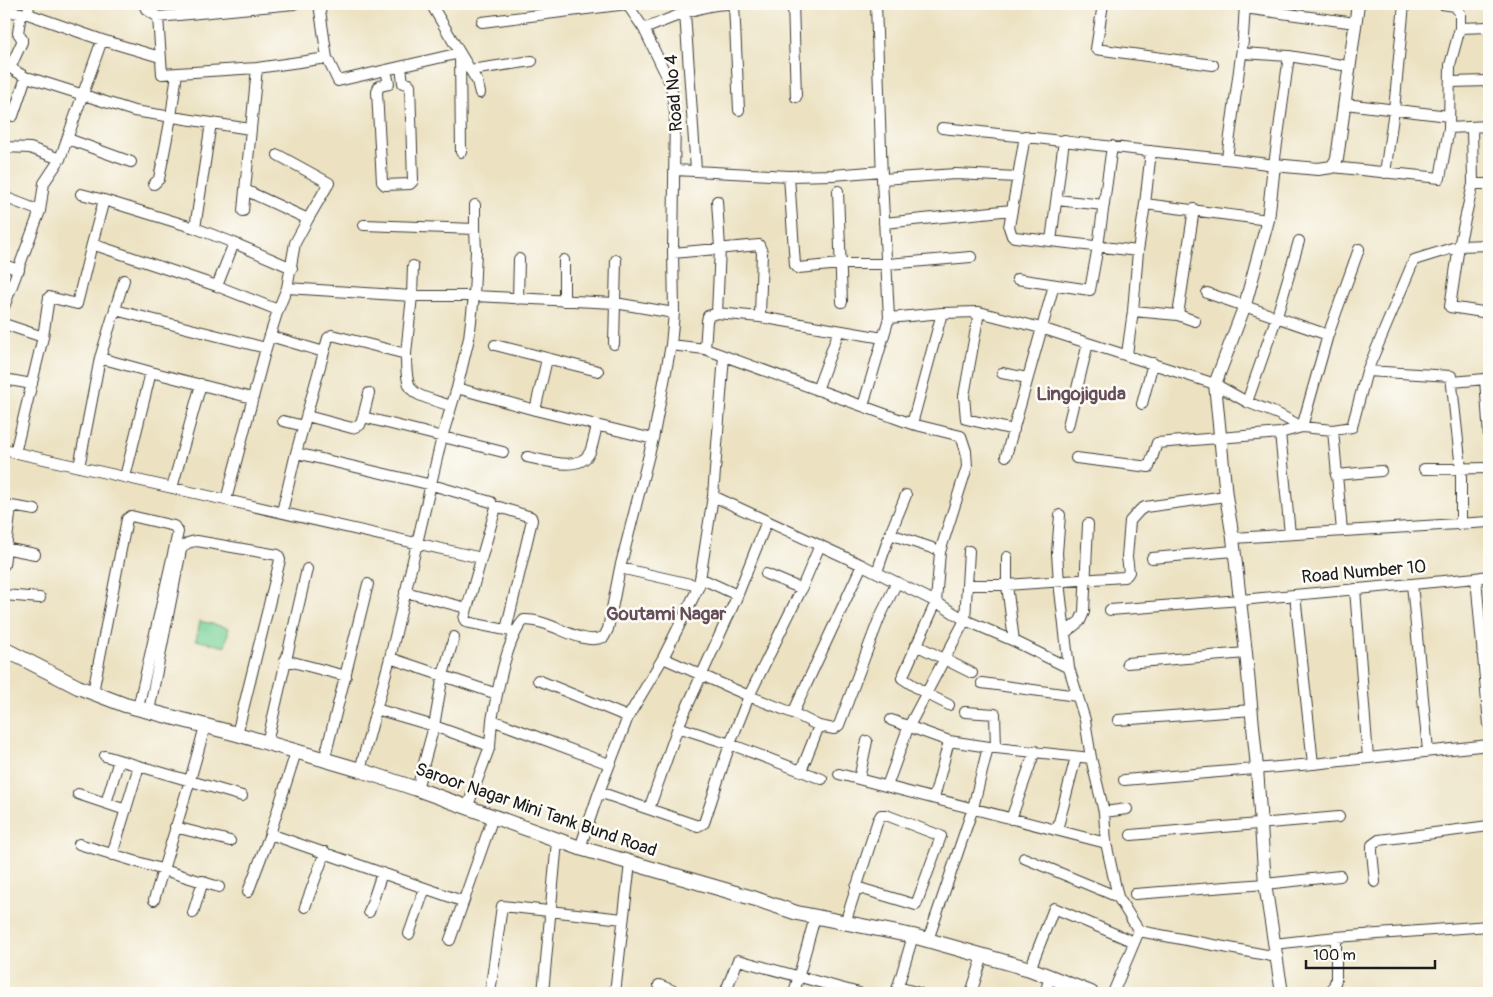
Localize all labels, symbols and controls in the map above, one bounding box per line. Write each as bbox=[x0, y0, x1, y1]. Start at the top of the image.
street label: Road No 4 bbox=[660, 53, 688, 132]
district label: Lingojiguda bbox=[1036, 382, 1126, 406]
street label: Road Number 10 bbox=[1301, 555, 1427, 589]
district label: Goutami Nagar bbox=[606, 602, 726, 626]
street label: Saroor Nagar Mini Tank Bund Road bbox=[412, 758, 660, 862]
scale bar bbox=[1306, 937, 1434, 969]
text: 100 m bbox=[1313, 946, 1356, 965]

